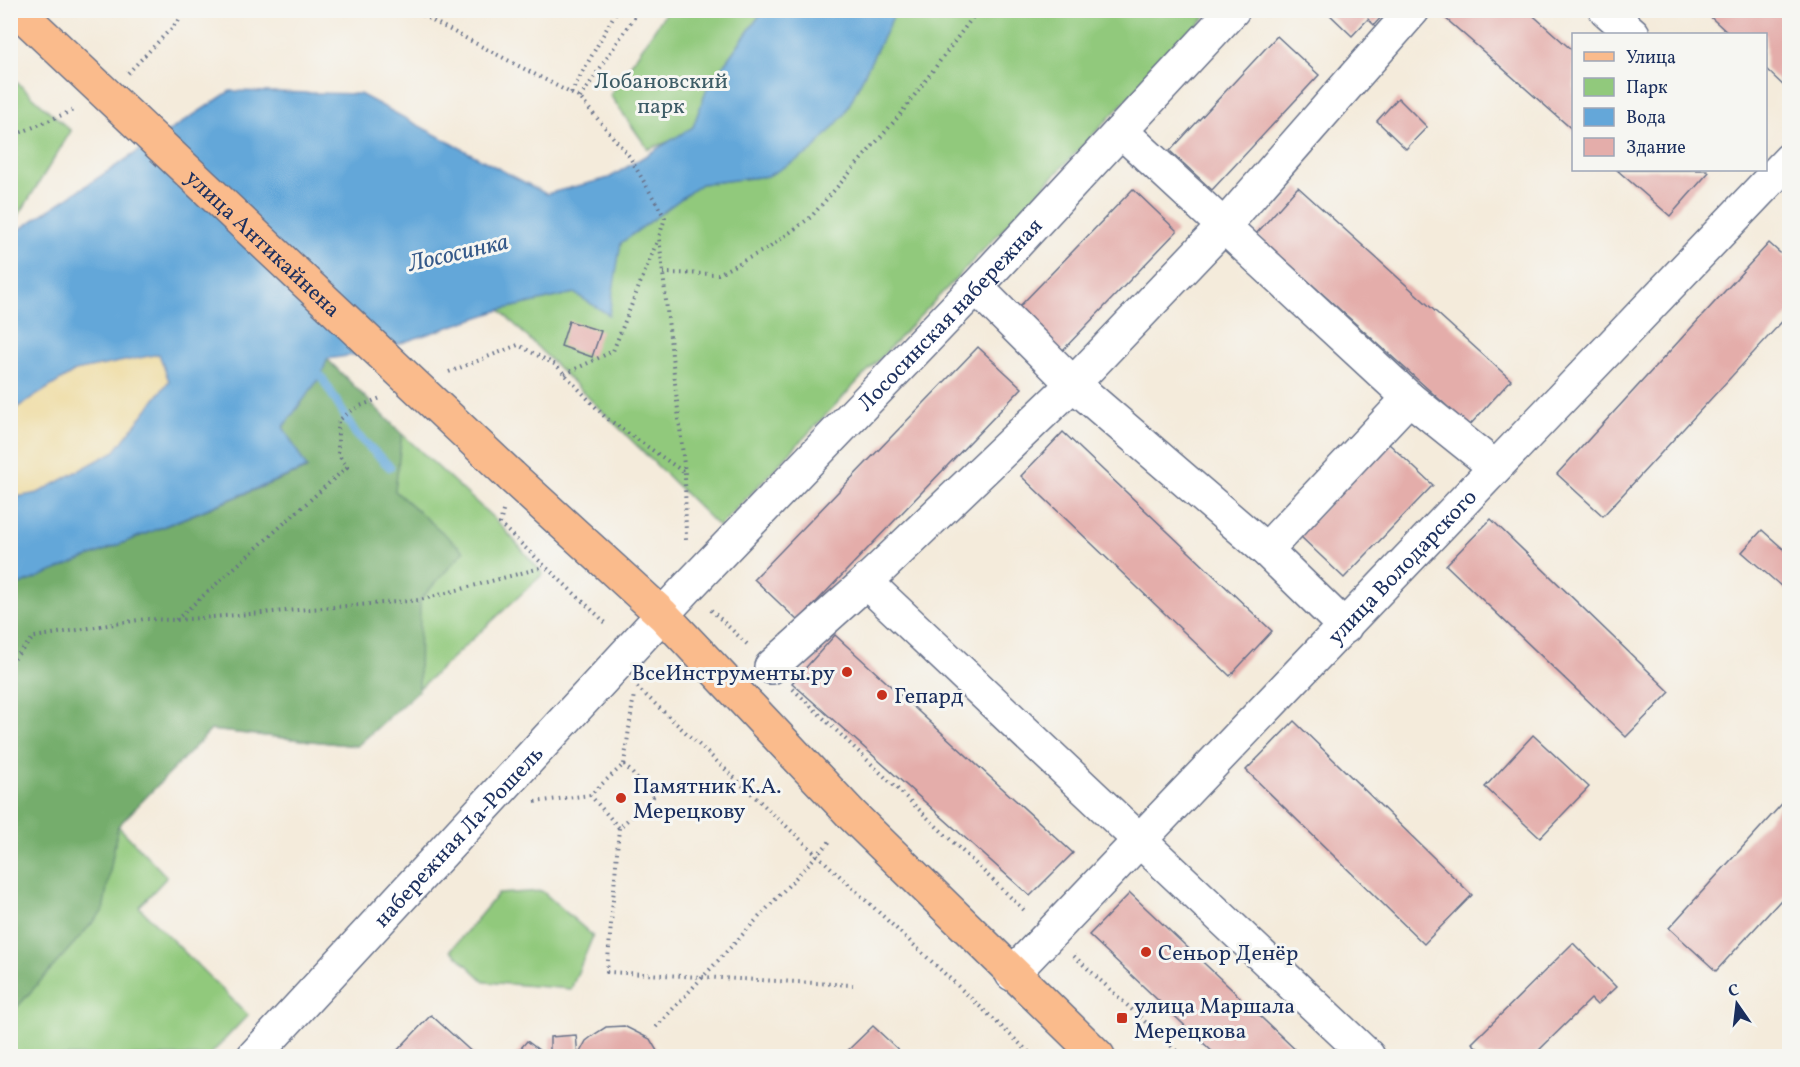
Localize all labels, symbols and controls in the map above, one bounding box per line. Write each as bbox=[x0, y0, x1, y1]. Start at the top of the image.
legend bbox=[1572, 33, 1767, 171]
text: Улица bbox=[1626, 46, 1676, 71]
park label: Лобановский парк bbox=[594, 67, 728, 123]
text: Парк bbox=[1626, 76, 1668, 101]
text: Вода bbox=[1626, 106, 1666, 131]
text: Здание bbox=[1626, 136, 1686, 161]
street label: улица Антикайнена bbox=[177, 163, 346, 325]
street label: Лососинская набережная bbox=[852, 212, 1051, 419]
water label: Лососинка bbox=[404, 226, 512, 282]
street label: улица Володарского bbox=[1321, 483, 1485, 652]
place label: ВсеИнструменты.ру bbox=[631, 659, 835, 690]
marker: ВсеИнструменты.ру bbox=[840, 665, 854, 679]
place label: Гепард bbox=[894, 682, 964, 713]
marker: Гепард bbox=[875, 688, 889, 702]
street label: набережная Ла-Рошель bbox=[368, 740, 552, 935]
place label: Памятник К.А. Мерецкову bbox=[633, 772, 781, 828]
marker: Памятник К.А. Мерецкову bbox=[614, 791, 628, 805]
place label: Сеньор Денёр bbox=[1158, 939, 1298, 970]
marker: Сеньор Денёр bbox=[1139, 945, 1153, 959]
north arrow bbox=[1707, 974, 1767, 1034]
text: С bbox=[1726, 979, 1742, 1003]
place label: улица Маршала Мерецкова bbox=[1134, 992, 1295, 1048]
marker: улица Маршала Мерецкова bbox=[1115, 1011, 1129, 1025]

